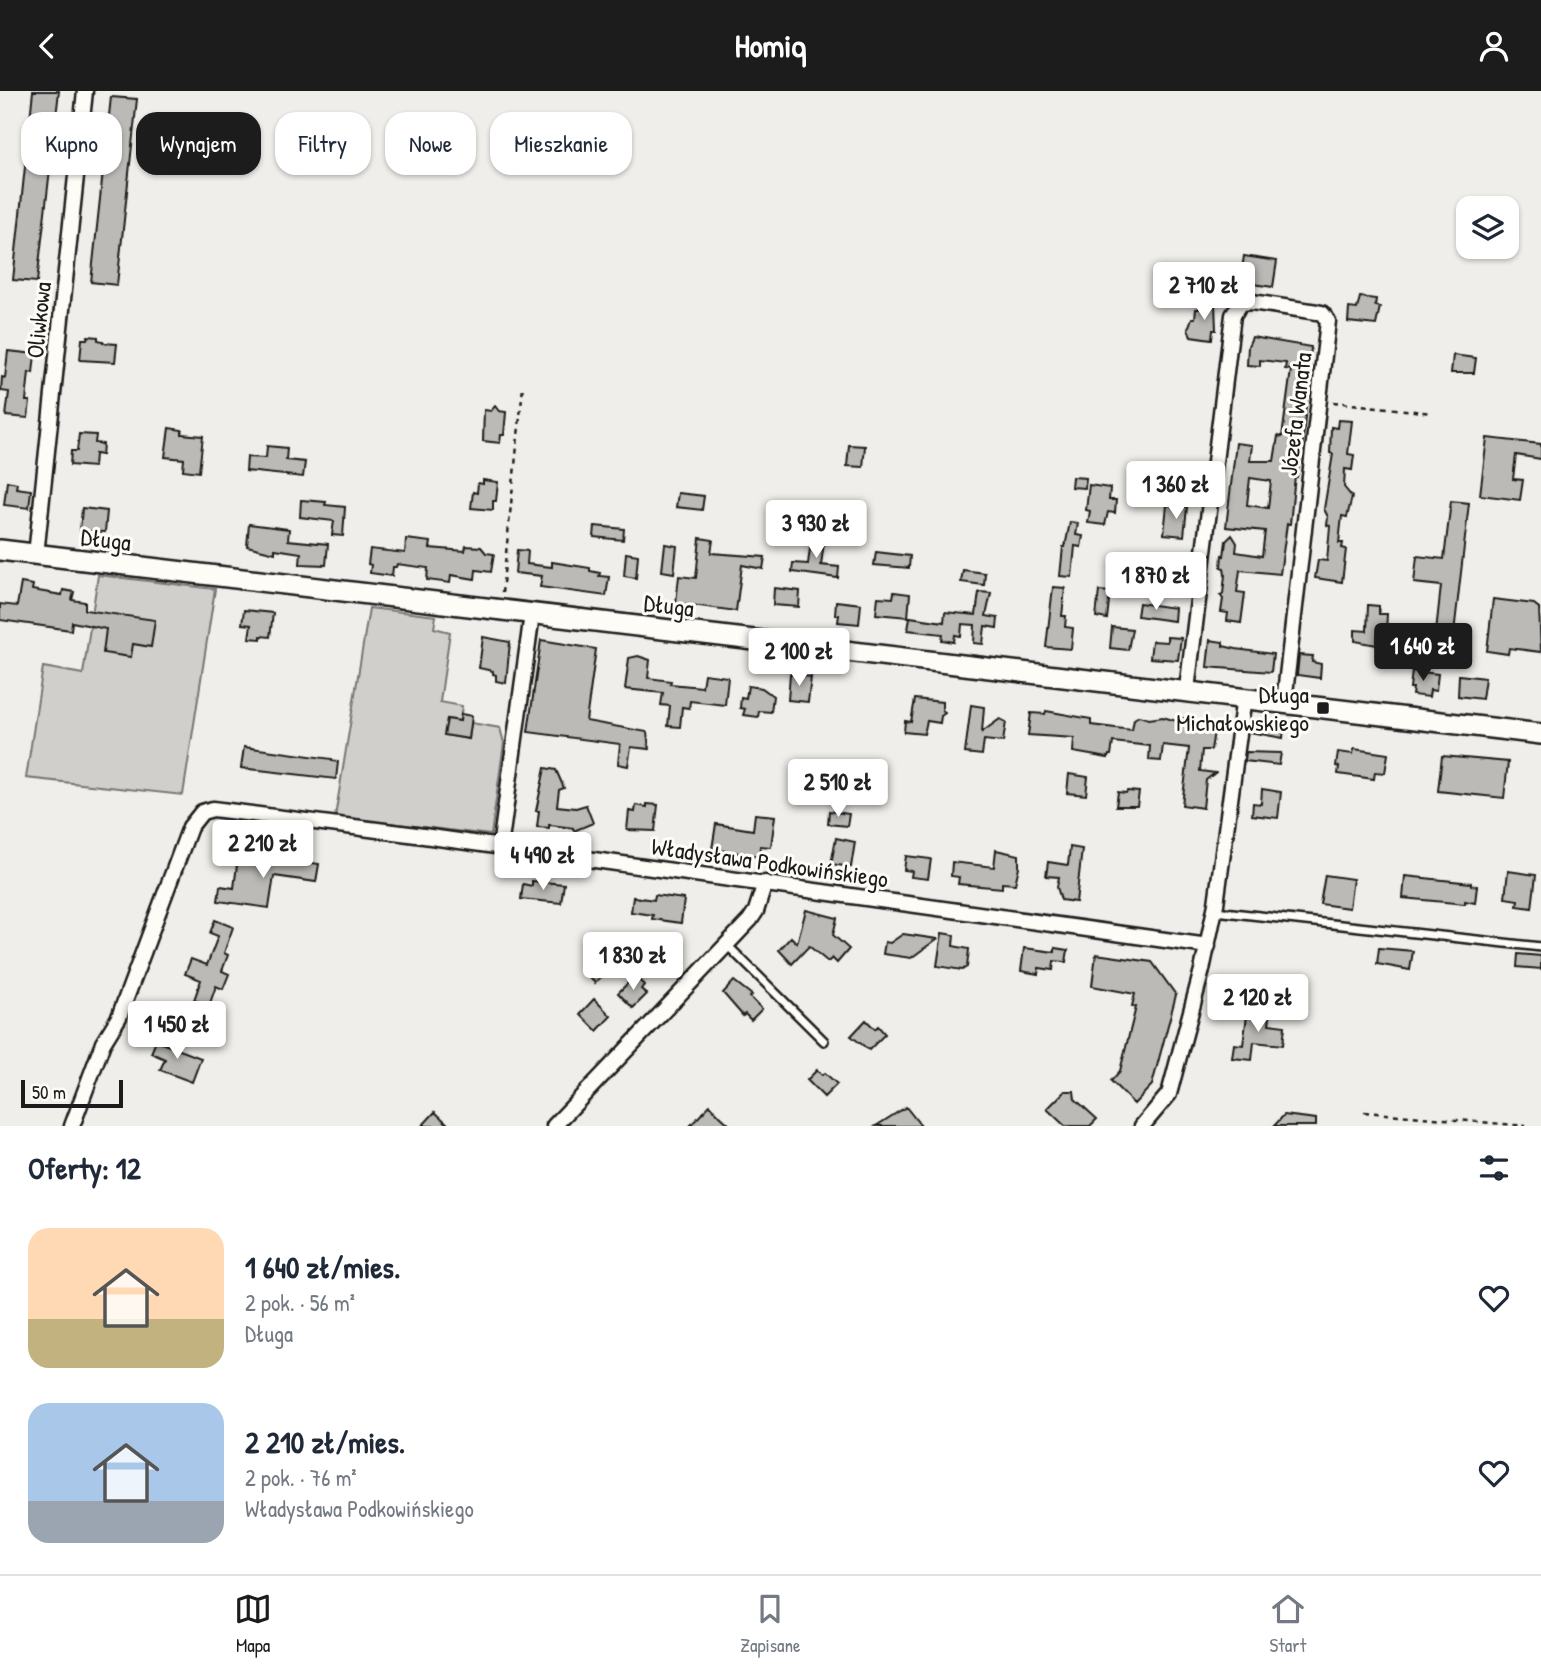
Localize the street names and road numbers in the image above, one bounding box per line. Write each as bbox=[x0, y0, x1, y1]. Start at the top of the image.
street label: Oliwkowa bbox=[18, 280, 58, 360]
street label: Józefa Wanata bbox=[1272, 350, 1318, 478]
street label: Długa bbox=[79, 520, 133, 558]
street label: Długa bbox=[642, 586, 696, 624]
street label: Władysława Podkowińskiego bbox=[650, 830, 891, 894]

